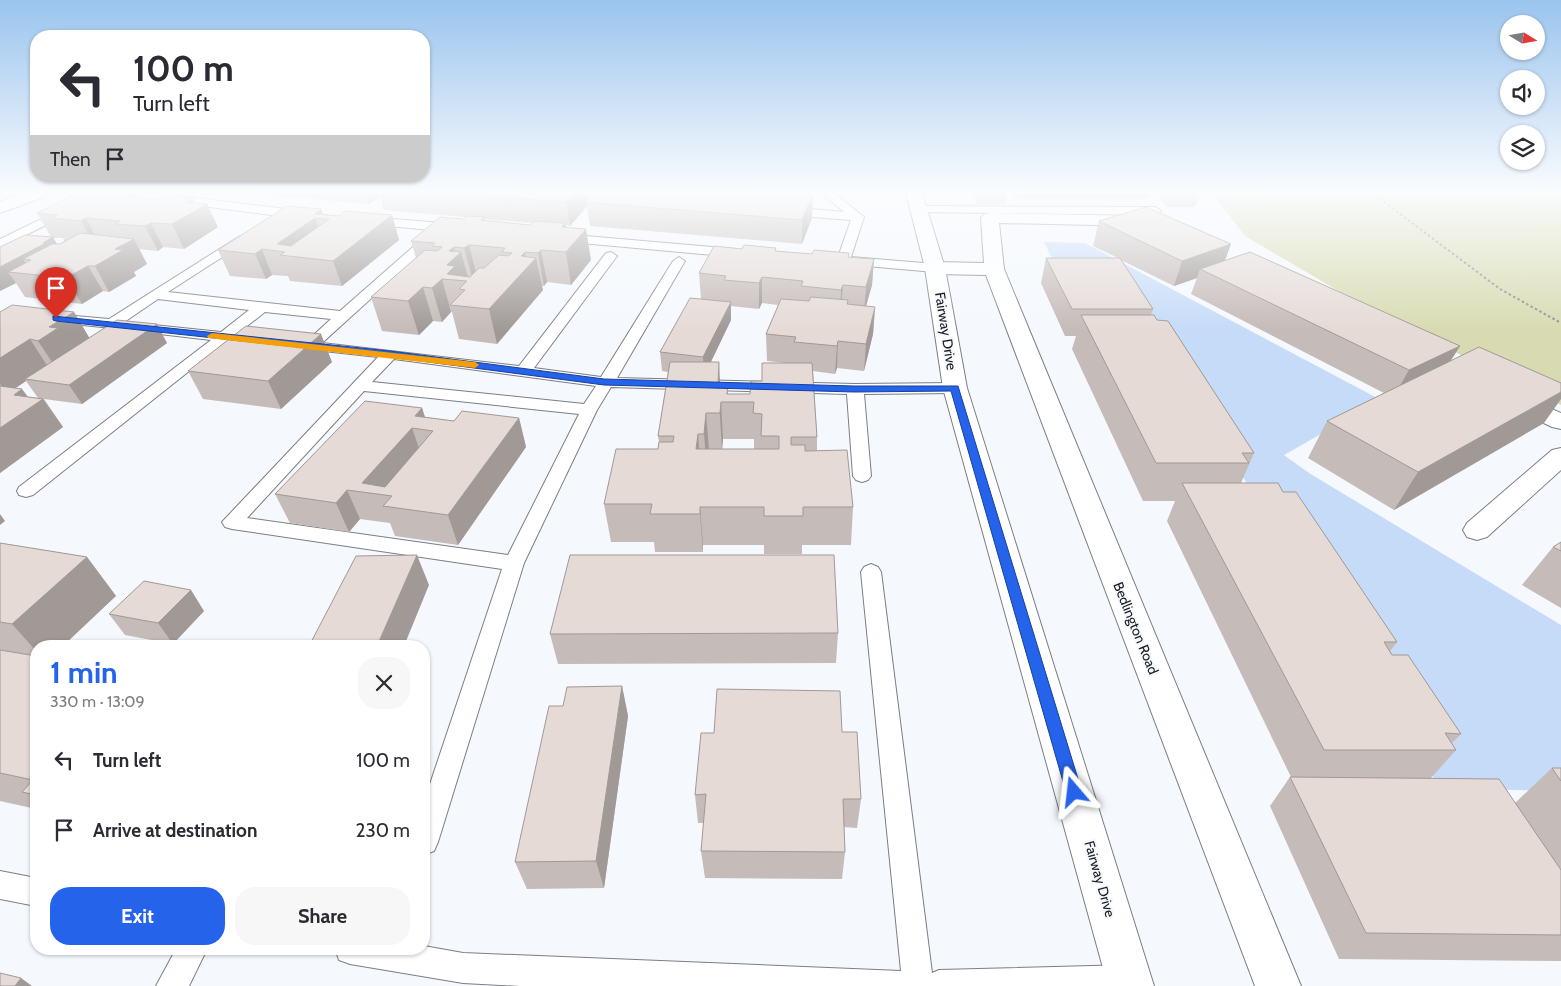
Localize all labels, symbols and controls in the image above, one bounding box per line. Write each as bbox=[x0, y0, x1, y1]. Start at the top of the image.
north arrow bbox=[1500, 15, 1545, 60]
map controls bbox=[1500, 15, 1545, 170]
text: 100 m bbox=[133, 47, 234, 90]
icon: left bbox=[50, 50, 115, 115]
button: sound bbox=[1500, 70, 1545, 115]
text: Turn left bbox=[133, 90, 210, 117]
button: layers bbox=[1500, 125, 1545, 170]
icon: arrive bbox=[101, 145, 129, 173]
text: Then bbox=[50, 148, 91, 171]
pin bbox=[35, 267, 77, 318]
icon: arrive bbox=[42, 274, 70, 302]
street label: Fairway Drive bbox=[931, 291, 961, 371]
street label: Bedlington Road bbox=[1109, 579, 1163, 677]
text: 1 min bbox=[50, 654, 118, 691]
button: close bbox=[358, 657, 410, 709]
text: 330 m · 13:09 bbox=[50, 692, 145, 711]
icon: left bbox=[50, 746, 78, 774]
text: Turn left bbox=[93, 749, 161, 772]
text: 100 m bbox=[356, 749, 410, 772]
position arrow bbox=[1047, 765, 1099, 817]
icon: arrive bbox=[50, 816, 78, 844]
text: Arrive at destination bbox=[93, 819, 257, 842]
text: 230 m bbox=[356, 819, 410, 842]
street label: Fairway Drive bbox=[1080, 839, 1120, 919]
button: Exit bbox=[50, 887, 225, 945]
button: Share bbox=[235, 887, 410, 945]

